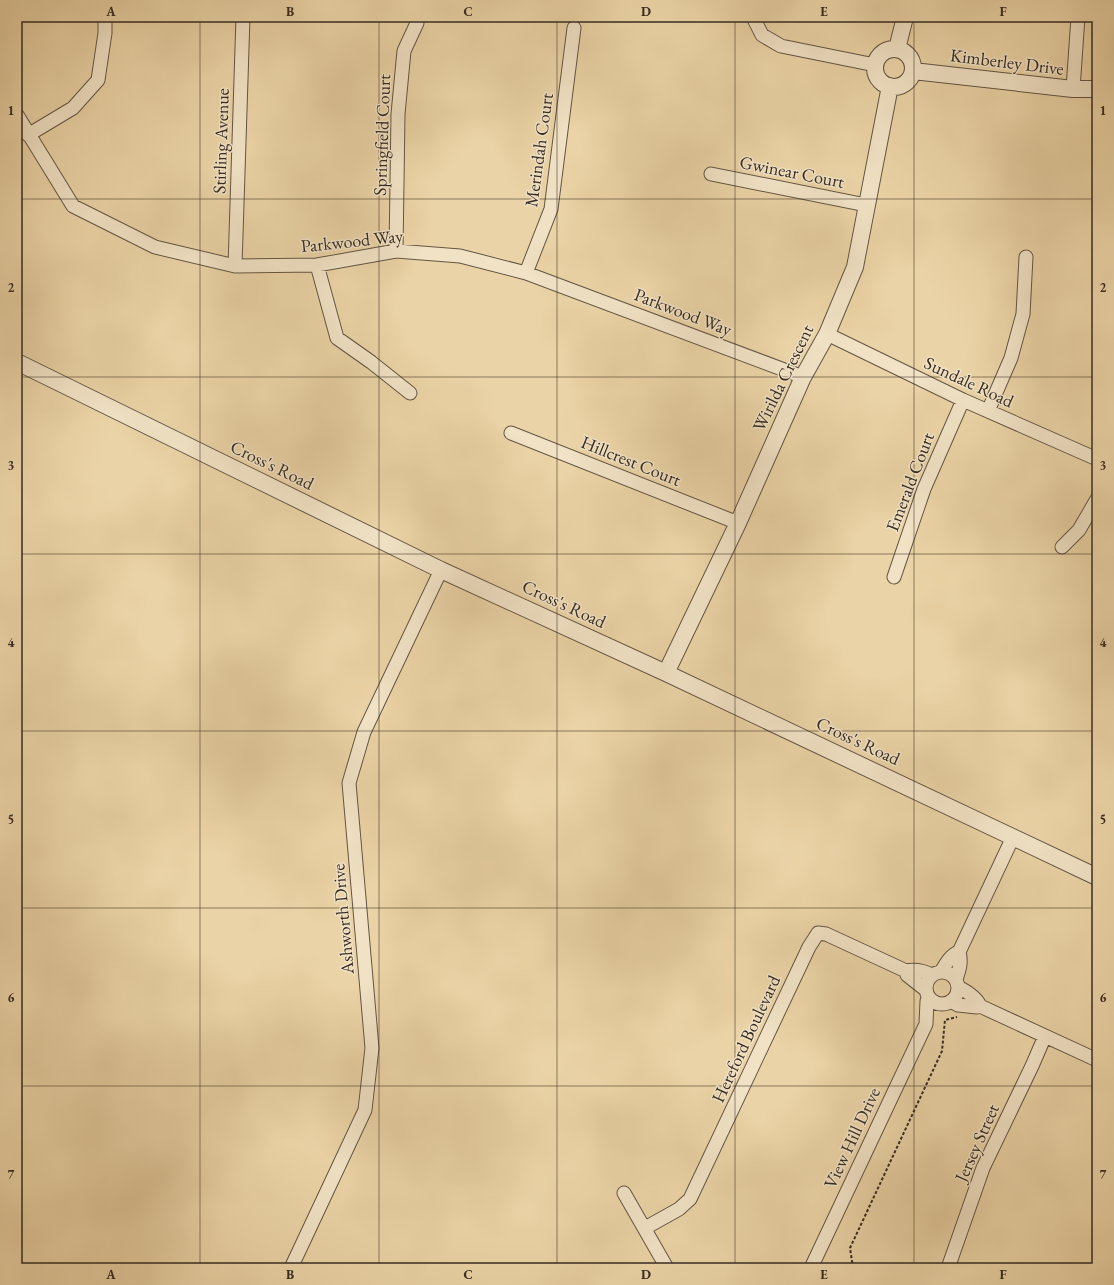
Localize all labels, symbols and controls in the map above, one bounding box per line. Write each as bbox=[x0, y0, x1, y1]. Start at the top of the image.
text: A bbox=[105, 3, 116, 20]
text: B bbox=[286, 3, 294, 20]
text: C bbox=[463, 3, 473, 20]
text: D bbox=[641, 3, 651, 20]
text: E bbox=[820, 3, 828, 20]
text: F bbox=[999, 3, 1007, 20]
street label: Kimberley Drive bbox=[949, 43, 1065, 80]
street label: Springfield Court bbox=[368, 73, 395, 196]
street label: Stirling Avenue bbox=[207, 88, 234, 194]
street label: Merindah Court bbox=[519, 91, 558, 208]
text: 1 bbox=[8, 102, 15, 119]
text: 1 bbox=[1100, 102, 1107, 119]
street label: Gwinear Court bbox=[738, 150, 847, 193]
street label: Parkwood Way bbox=[300, 224, 404, 257]
text: 2 bbox=[8, 279, 15, 296]
text: 2 bbox=[1100, 279, 1107, 296]
street label: Parkwood Way bbox=[631, 282, 735, 341]
street label: Wirilda Crescent bbox=[747, 320, 818, 435]
street label: Sundale Road bbox=[921, 351, 1019, 413]
street label: Emerald Court bbox=[880, 429, 939, 535]
street label: Hillcrest Court bbox=[578, 430, 685, 491]
street label: Cross's Road bbox=[227, 434, 319, 495]
text: 3 bbox=[8, 457, 15, 474]
text: 3 bbox=[1100, 457, 1107, 474]
street label: Cross's Road bbox=[519, 574, 611, 633]
text: 4 bbox=[8, 634, 15, 651]
text: 4 bbox=[1100, 634, 1107, 651]
street label: Cross's Road bbox=[813, 711, 905, 770]
text: 5 bbox=[8, 811, 14, 828]
text: 5 bbox=[1100, 811, 1106, 828]
street label: Ashworth Drive bbox=[326, 863, 359, 976]
street label: Hereford Boulevard bbox=[706, 971, 785, 1106]
text: 6 bbox=[8, 989, 15, 1006]
text: 6 bbox=[1100, 989, 1107, 1006]
street label: View Hill Drive bbox=[818, 1084, 885, 1192]
street label: Jersey Street bbox=[948, 1100, 1004, 1187]
text: 7 bbox=[8, 1166, 15, 1183]
text: 7 bbox=[1100, 1166, 1107, 1183]
text: A bbox=[105, 1266, 116, 1283]
text: B bbox=[286, 1266, 294, 1283]
text: C bbox=[463, 1266, 473, 1283]
text: D bbox=[641, 1266, 651, 1283]
text: E bbox=[820, 1266, 828, 1283]
text: F bbox=[999, 1266, 1007, 1283]

